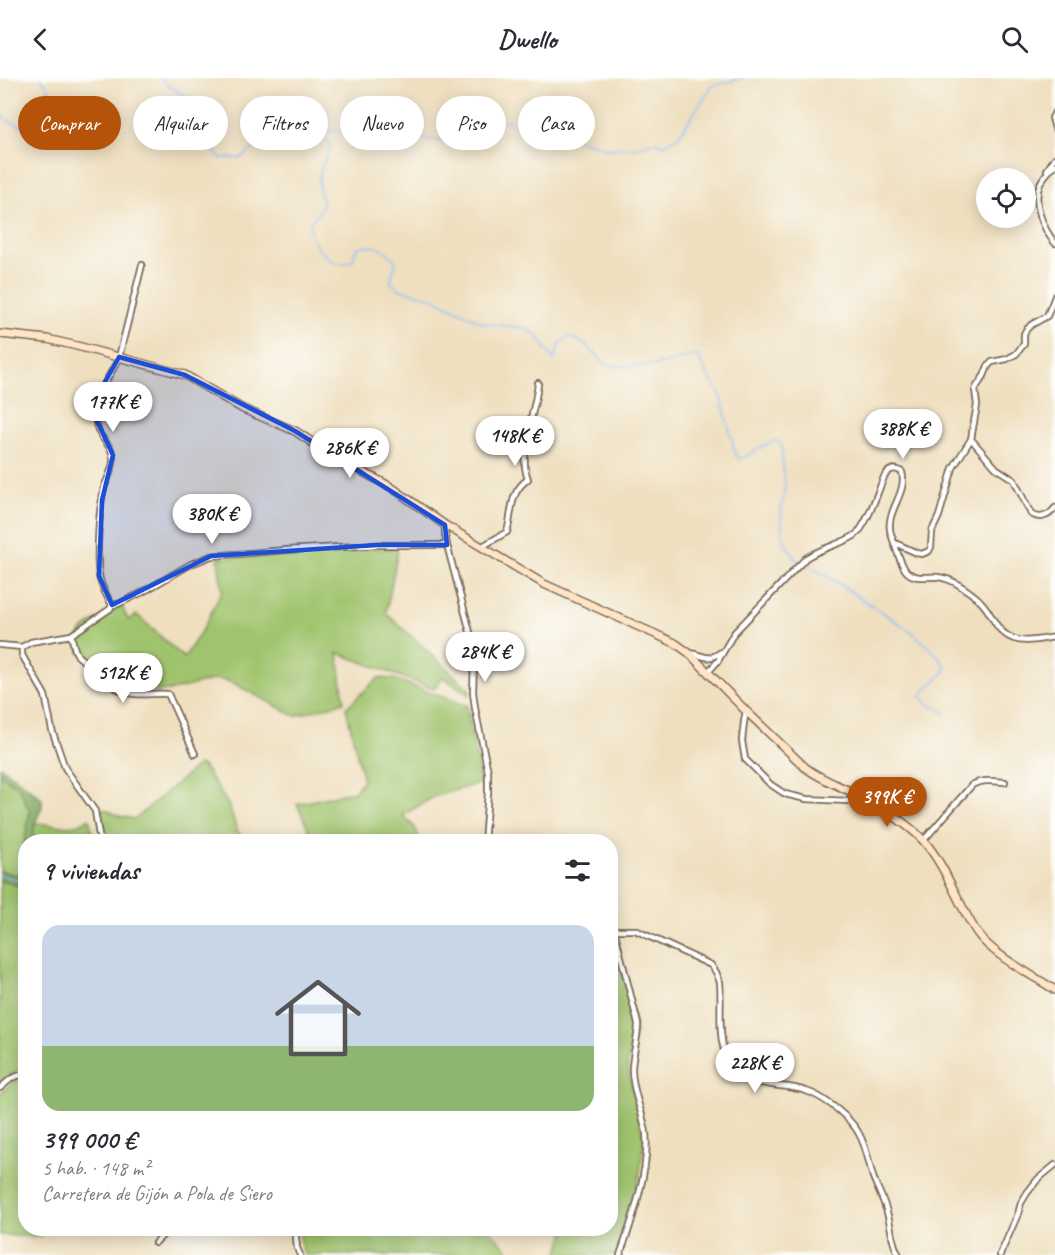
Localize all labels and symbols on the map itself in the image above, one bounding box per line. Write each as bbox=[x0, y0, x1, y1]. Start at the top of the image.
pin: 177K € bbox=[64, 382, 162, 433]
pin: 388K € bbox=[854, 409, 952, 460]
pin: 148K € bbox=[466, 416, 564, 467]
pin: 286K € bbox=[301, 428, 399, 479]
pin: 380K € bbox=[163, 494, 261, 545]
pin: 284K € bbox=[436, 632, 534, 683]
pin: 512K € bbox=[74, 653, 172, 704]
pin: 399K € bbox=[838, 777, 936, 828]
pin: 228K € bbox=[706, 1043, 804, 1094]

